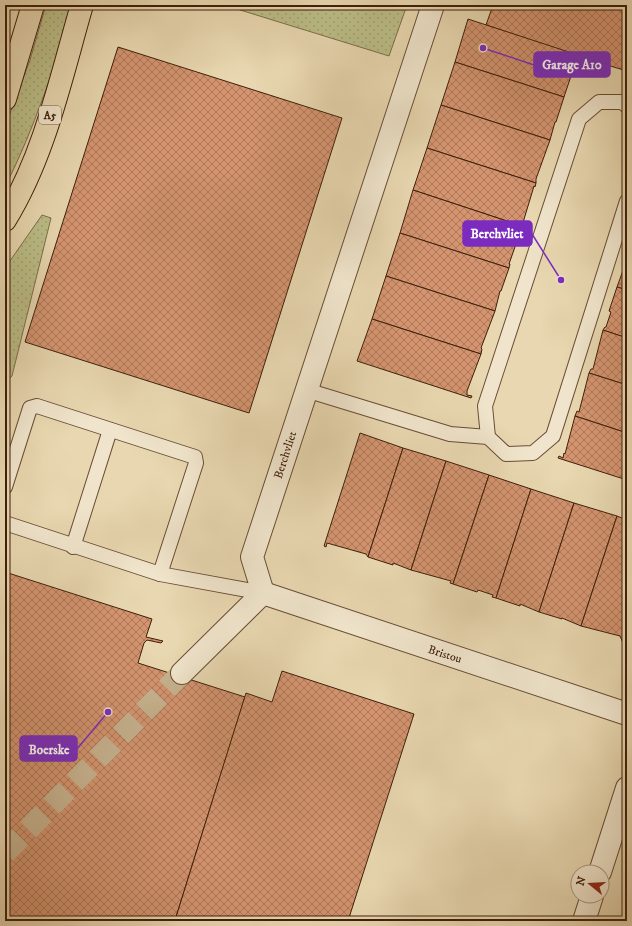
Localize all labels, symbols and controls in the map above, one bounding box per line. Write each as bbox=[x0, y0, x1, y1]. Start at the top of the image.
callout: Garage A10 bbox=[534, 52, 610, 77]
text: Garage A10 bbox=[542, 57, 602, 74]
road number: A5 bbox=[39, 106, 61, 124]
callout: Berchvliet bbox=[463, 221, 532, 246]
text: Berchvliet bbox=[471, 226, 524, 242]
street label: Berchvliet bbox=[271, 429, 300, 481]
street label: Bristou bbox=[426, 642, 464, 667]
callout: Boerske bbox=[20, 736, 77, 761]
text: Boerske bbox=[29, 742, 70, 758]
north arrow bbox=[570, 864, 610, 904]
text: N bbox=[573, 875, 589, 888]

